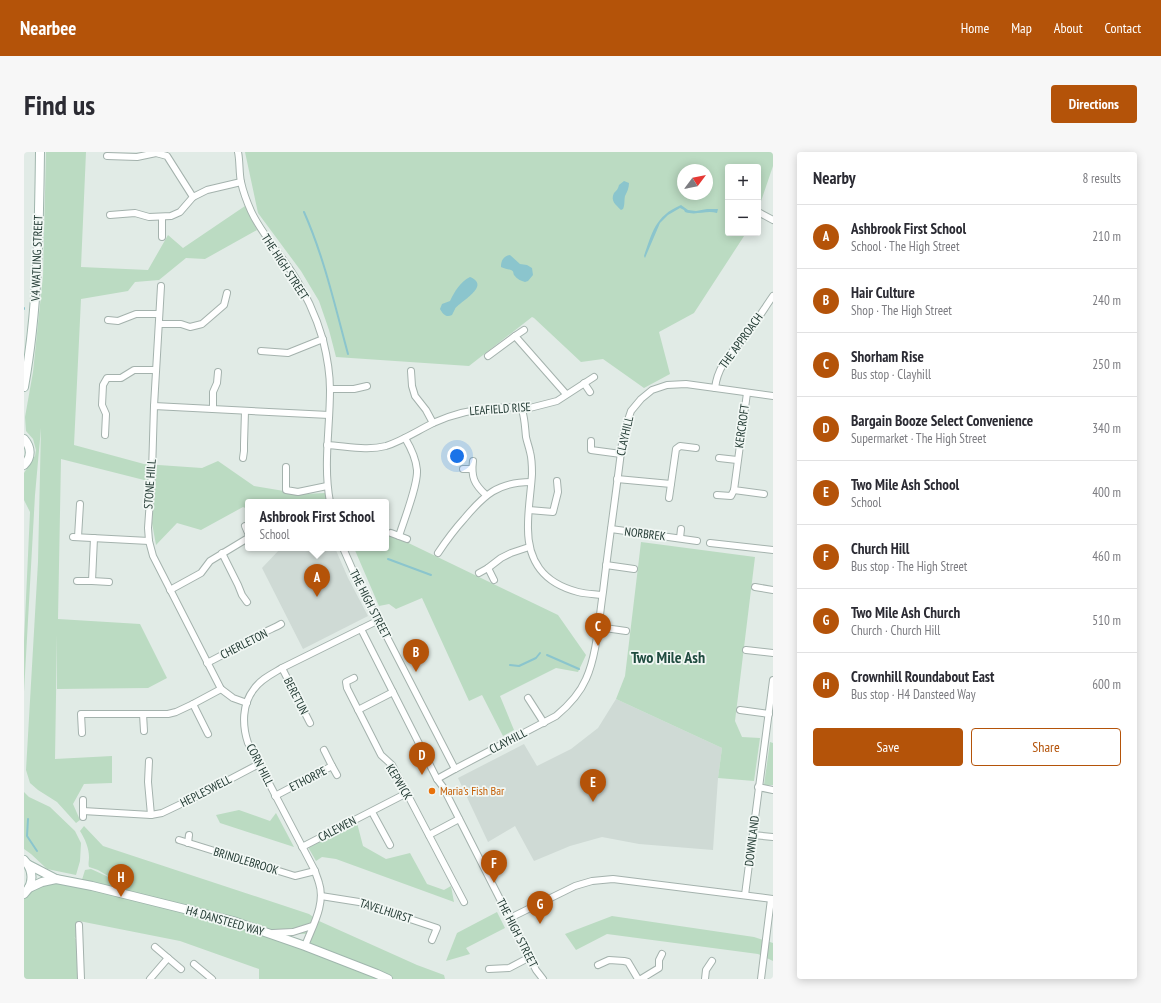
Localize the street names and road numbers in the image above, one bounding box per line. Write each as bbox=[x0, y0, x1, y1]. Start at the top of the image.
street label: V4 WATLING STREET bbox=[27, 214, 46, 302]
street label: THE HIGH STREET bbox=[259, 231, 313, 303]
street label: THE APPROACH bbox=[715, 310, 766, 371]
street label: LEAFIELD RISE bbox=[469, 399, 531, 418]
street label: KERCROFT bbox=[731, 402, 752, 449]
street label: CLAYHILL bbox=[613, 415, 636, 457]
street label: STONE HILL bbox=[140, 458, 159, 509]
street label: NORBREK bbox=[624, 524, 667, 543]
street label: THE HIGH STREET bbox=[347, 567, 395, 641]
street label: CHERLETON bbox=[218, 625, 270, 662]
street label: BERETUN bbox=[281, 675, 312, 717]
street label: CLAYHILL bbox=[486, 725, 529, 756]
street label: CORN HILL bbox=[243, 741, 278, 789]
street label: KEPWICK bbox=[383, 761, 416, 802]
street label: ETHORPE bbox=[287, 763, 329, 794]
street label: HEPLESWELL bbox=[178, 771, 234, 810]
street label: CALEWEN bbox=[315, 813, 358, 844]
street label: DOWNLAND bbox=[741, 815, 762, 867]
street label: BRINDLEBROOK bbox=[212, 844, 281, 878]
street label: TAVELHURST bbox=[358, 895, 415, 926]
street label: THE HIGH STREET bbox=[493, 896, 541, 970]
street label: H4 DANSTEED WAY bbox=[185, 902, 266, 939]

